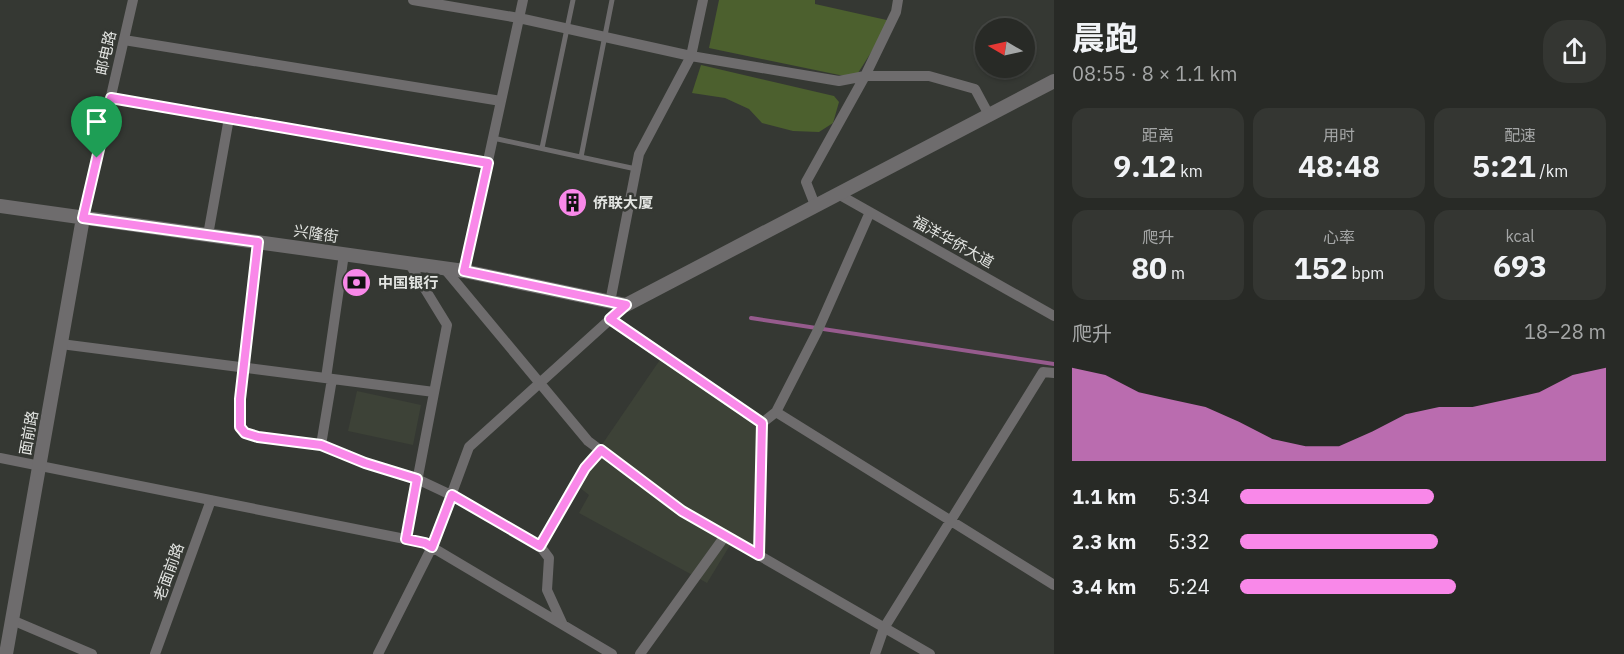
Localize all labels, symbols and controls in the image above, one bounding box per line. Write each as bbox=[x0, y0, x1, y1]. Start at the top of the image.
text: 晨跑 bbox=[1072, 16, 1138, 59]
north arrow bbox=[975, 18, 1035, 78]
map controls bbox=[975, 18, 1035, 78]
button: share bbox=[1543, 20, 1606, 83]
street label: 邮电路 bbox=[91, 29, 120, 77]
text: 08:55 · 8 × 1.1 km bbox=[1072, 60, 1237, 87]
pin bbox=[71, 96, 122, 158]
icon: arrive bbox=[80, 105, 113, 138]
text: 距离 bbox=[1142, 125, 1174, 145]
text: 用时 bbox=[1323, 125, 1355, 145]
text: 配速 bbox=[1504, 125, 1536, 145]
text: 9.12 bbox=[1113, 146, 1177, 185]
text: 48:48 bbox=[1298, 146, 1380, 185]
text: 5:21 bbox=[1472, 146, 1536, 185]
text: km bbox=[1177, 161, 1203, 181]
text: /km bbox=[1536, 161, 1568, 181]
building icon: 侨联大厦 bbox=[556, 187, 588, 219]
place label: 侨联大厦 bbox=[593, 193, 653, 212]
street label: 福洋华侨大道 bbox=[909, 211, 997, 272]
street label: 兴隆街 bbox=[292, 221, 340, 246]
text: kcal bbox=[1505, 226, 1535, 246]
text: 爬升 bbox=[1142, 227, 1174, 247]
text: 心率 bbox=[1323, 227, 1355, 247]
text: 693 bbox=[1493, 246, 1547, 285]
text: 80 bbox=[1131, 248, 1167, 287]
text: 152 bbox=[1294, 248, 1348, 287]
text: m bbox=[1167, 263, 1185, 283]
text: bpm bbox=[1348, 263, 1384, 283]
bank icon: 中国银行 bbox=[341, 267, 373, 299]
place label: 中国银行 bbox=[378, 273, 438, 292]
text: 18–28 m bbox=[1524, 318, 1606, 345]
text: 爬升 bbox=[1072, 320, 1112, 347]
street label: 面前路 bbox=[15, 409, 42, 457]
text: 1.1 km bbox=[1072, 483, 1136, 510]
text: 5:34 bbox=[1168, 483, 1210, 510]
text: 2.3 km bbox=[1072, 528, 1136, 555]
text: 5:32 bbox=[1168, 528, 1210, 555]
street label: 老面前路 bbox=[149, 540, 188, 603]
text: 3.4 km bbox=[1072, 573, 1136, 600]
text: 5:24 bbox=[1168, 573, 1210, 600]

